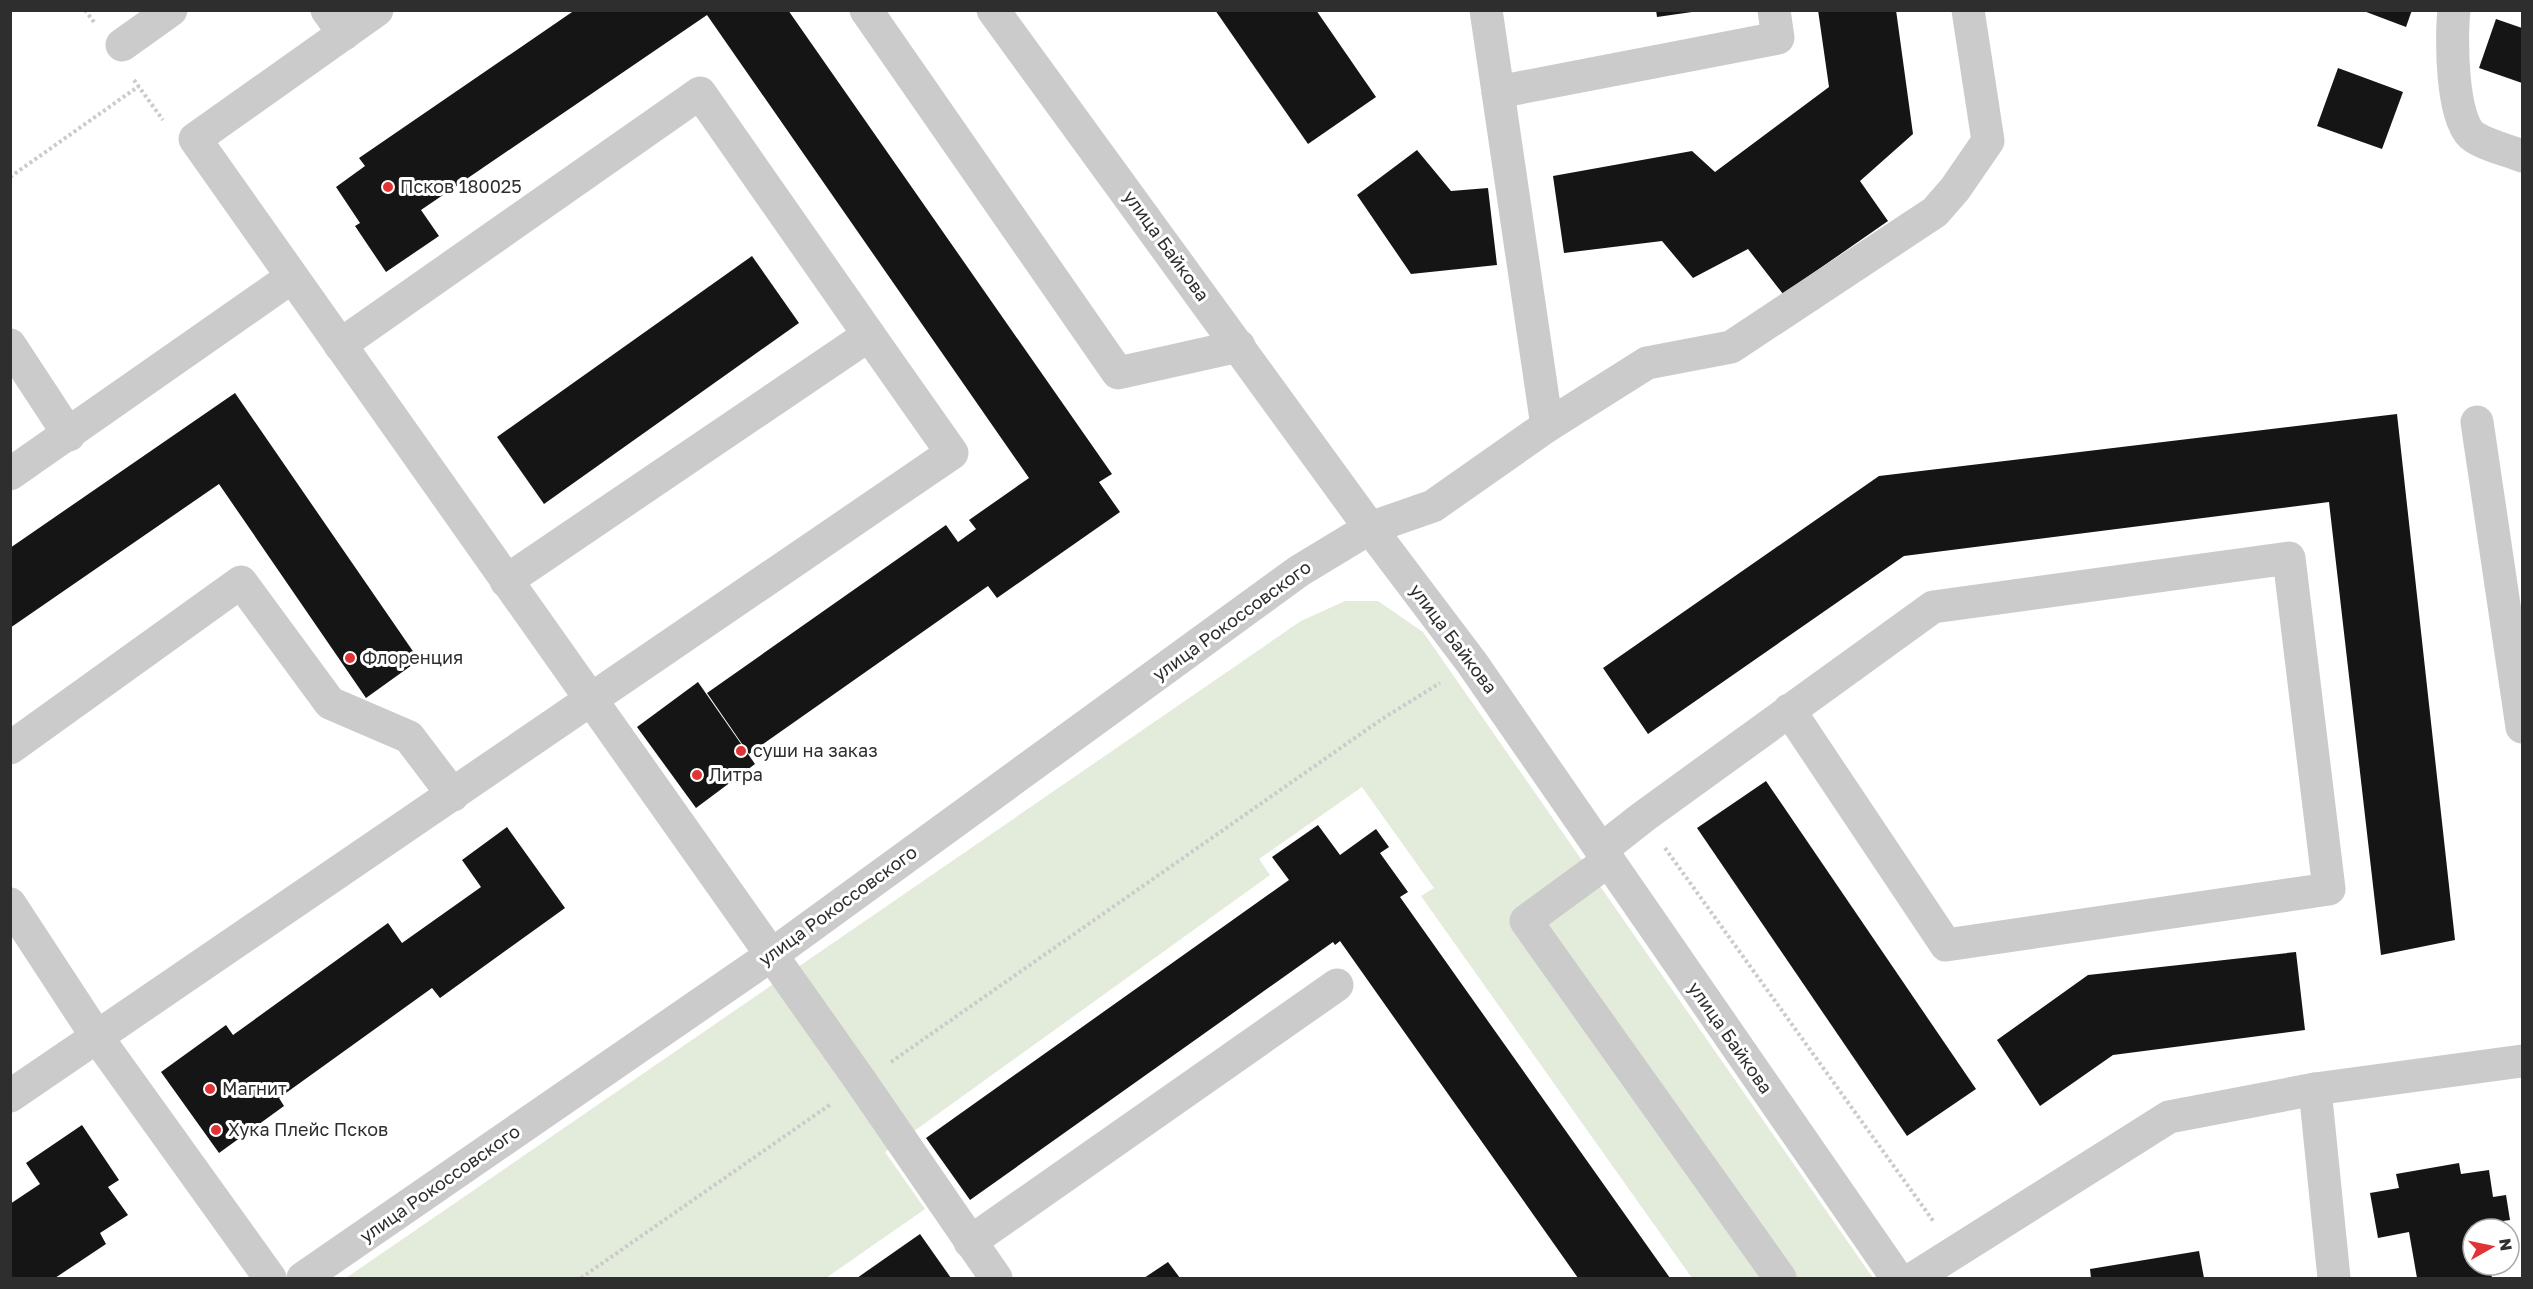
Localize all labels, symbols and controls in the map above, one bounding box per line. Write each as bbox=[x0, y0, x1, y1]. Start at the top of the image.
place label: Псков 180025 bbox=[400, 175, 522, 197]
marker: Псков 180025 bbox=[381, 180, 395, 194]
street label: улица Байкова bbox=[1119, 186, 1214, 305]
street label: улица Рокоссовского bbox=[1148, 555, 1315, 685]
street label: улица Байкова bbox=[1405, 579, 1502, 698]
place label: Флоренция bbox=[362, 646, 463, 668]
marker: Флоренция bbox=[343, 651, 357, 665]
place label: суши на заказ bbox=[753, 739, 878, 761]
marker: суши на заказ bbox=[734, 744, 748, 758]
place label: Литра bbox=[709, 763, 763, 785]
marker: Литра bbox=[690, 768, 704, 782]
street label: улица Рокоссовского bbox=[754, 840, 921, 970]
street label: улица Байкова bbox=[1684, 977, 1778, 1098]
place label: Магнит bbox=[222, 1077, 287, 1099]
marker: Магнит bbox=[203, 1082, 217, 1096]
place label: Хука Плейс Псков bbox=[228, 1118, 388, 1140]
street label: улица Рокоссовского bbox=[355, 1120, 524, 1247]
marker: Хука Плейс Псков bbox=[209, 1123, 223, 1137]
north arrow bbox=[2461, 1217, 2521, 1277]
text: N bbox=[2495, 1237, 2517, 1252]

